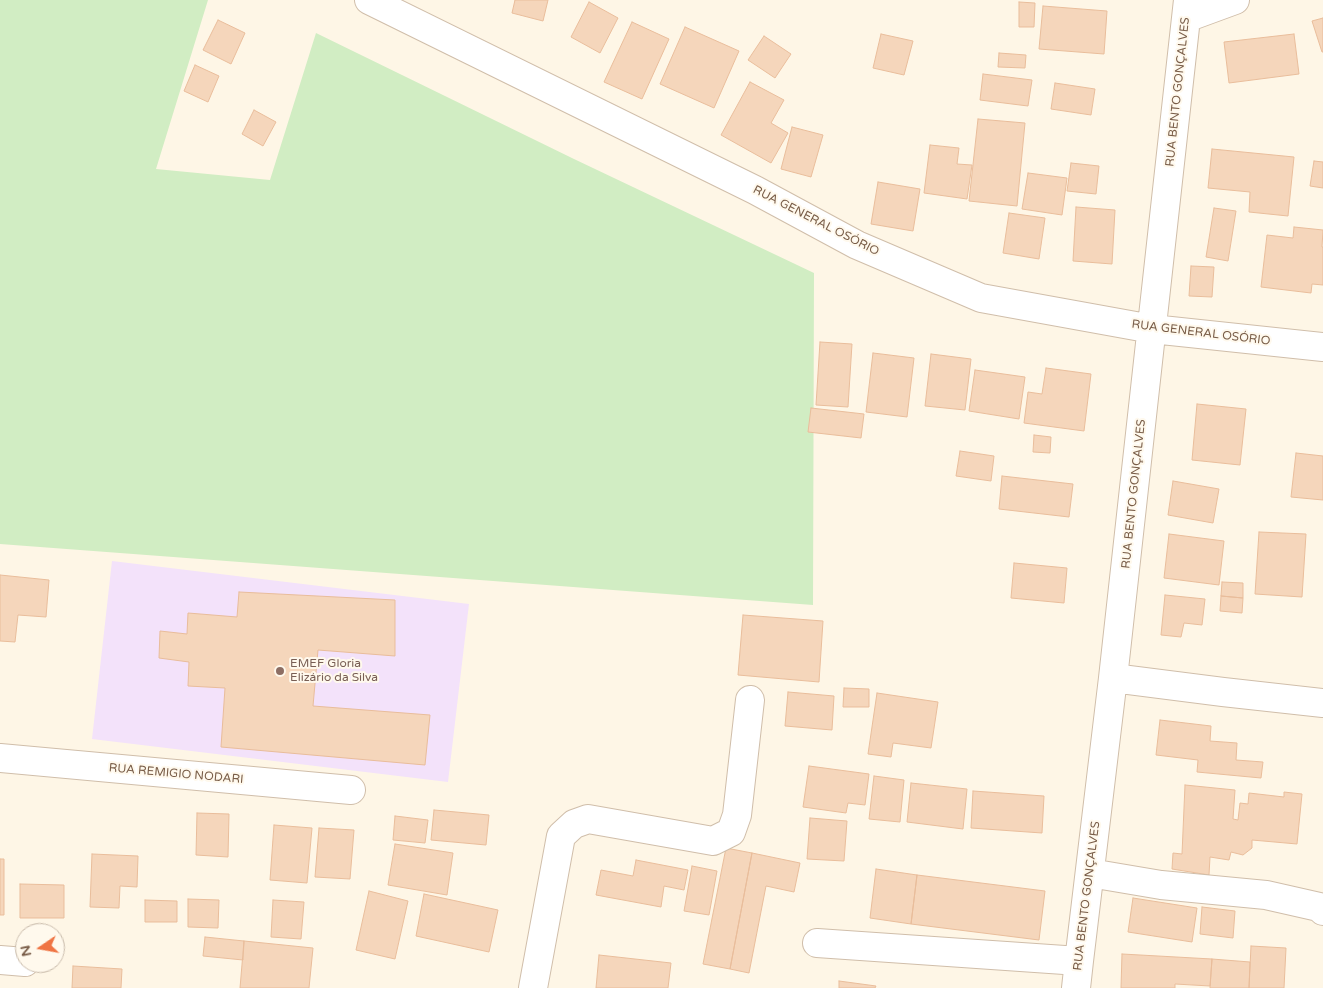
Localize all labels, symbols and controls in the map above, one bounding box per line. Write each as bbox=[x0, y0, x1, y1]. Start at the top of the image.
street label: RUA BENTO GONÇALVES bbox=[1163, 16, 1193, 168]
street label: RUA GENERAL OSÓRIO bbox=[751, 183, 881, 259]
street label: RUA GENERAL OSÓRIO bbox=[1131, 317, 1271, 349]
street label: RUA BENTO GONÇALVES bbox=[1119, 418, 1149, 570]
place label: EMEF Gloria Elizário da Silva bbox=[290, 657, 378, 685]
marker: EMEF Gloria Elizário da Silva bbox=[274, 665, 286, 677]
street label: RUA REMIGIO NODARI bbox=[108, 761, 244, 787]
street label: RUA BENTO GONÇALVES bbox=[1071, 820, 1103, 972]
north arrow bbox=[15, 923, 65, 973]
text: N bbox=[16, 944, 35, 958]

